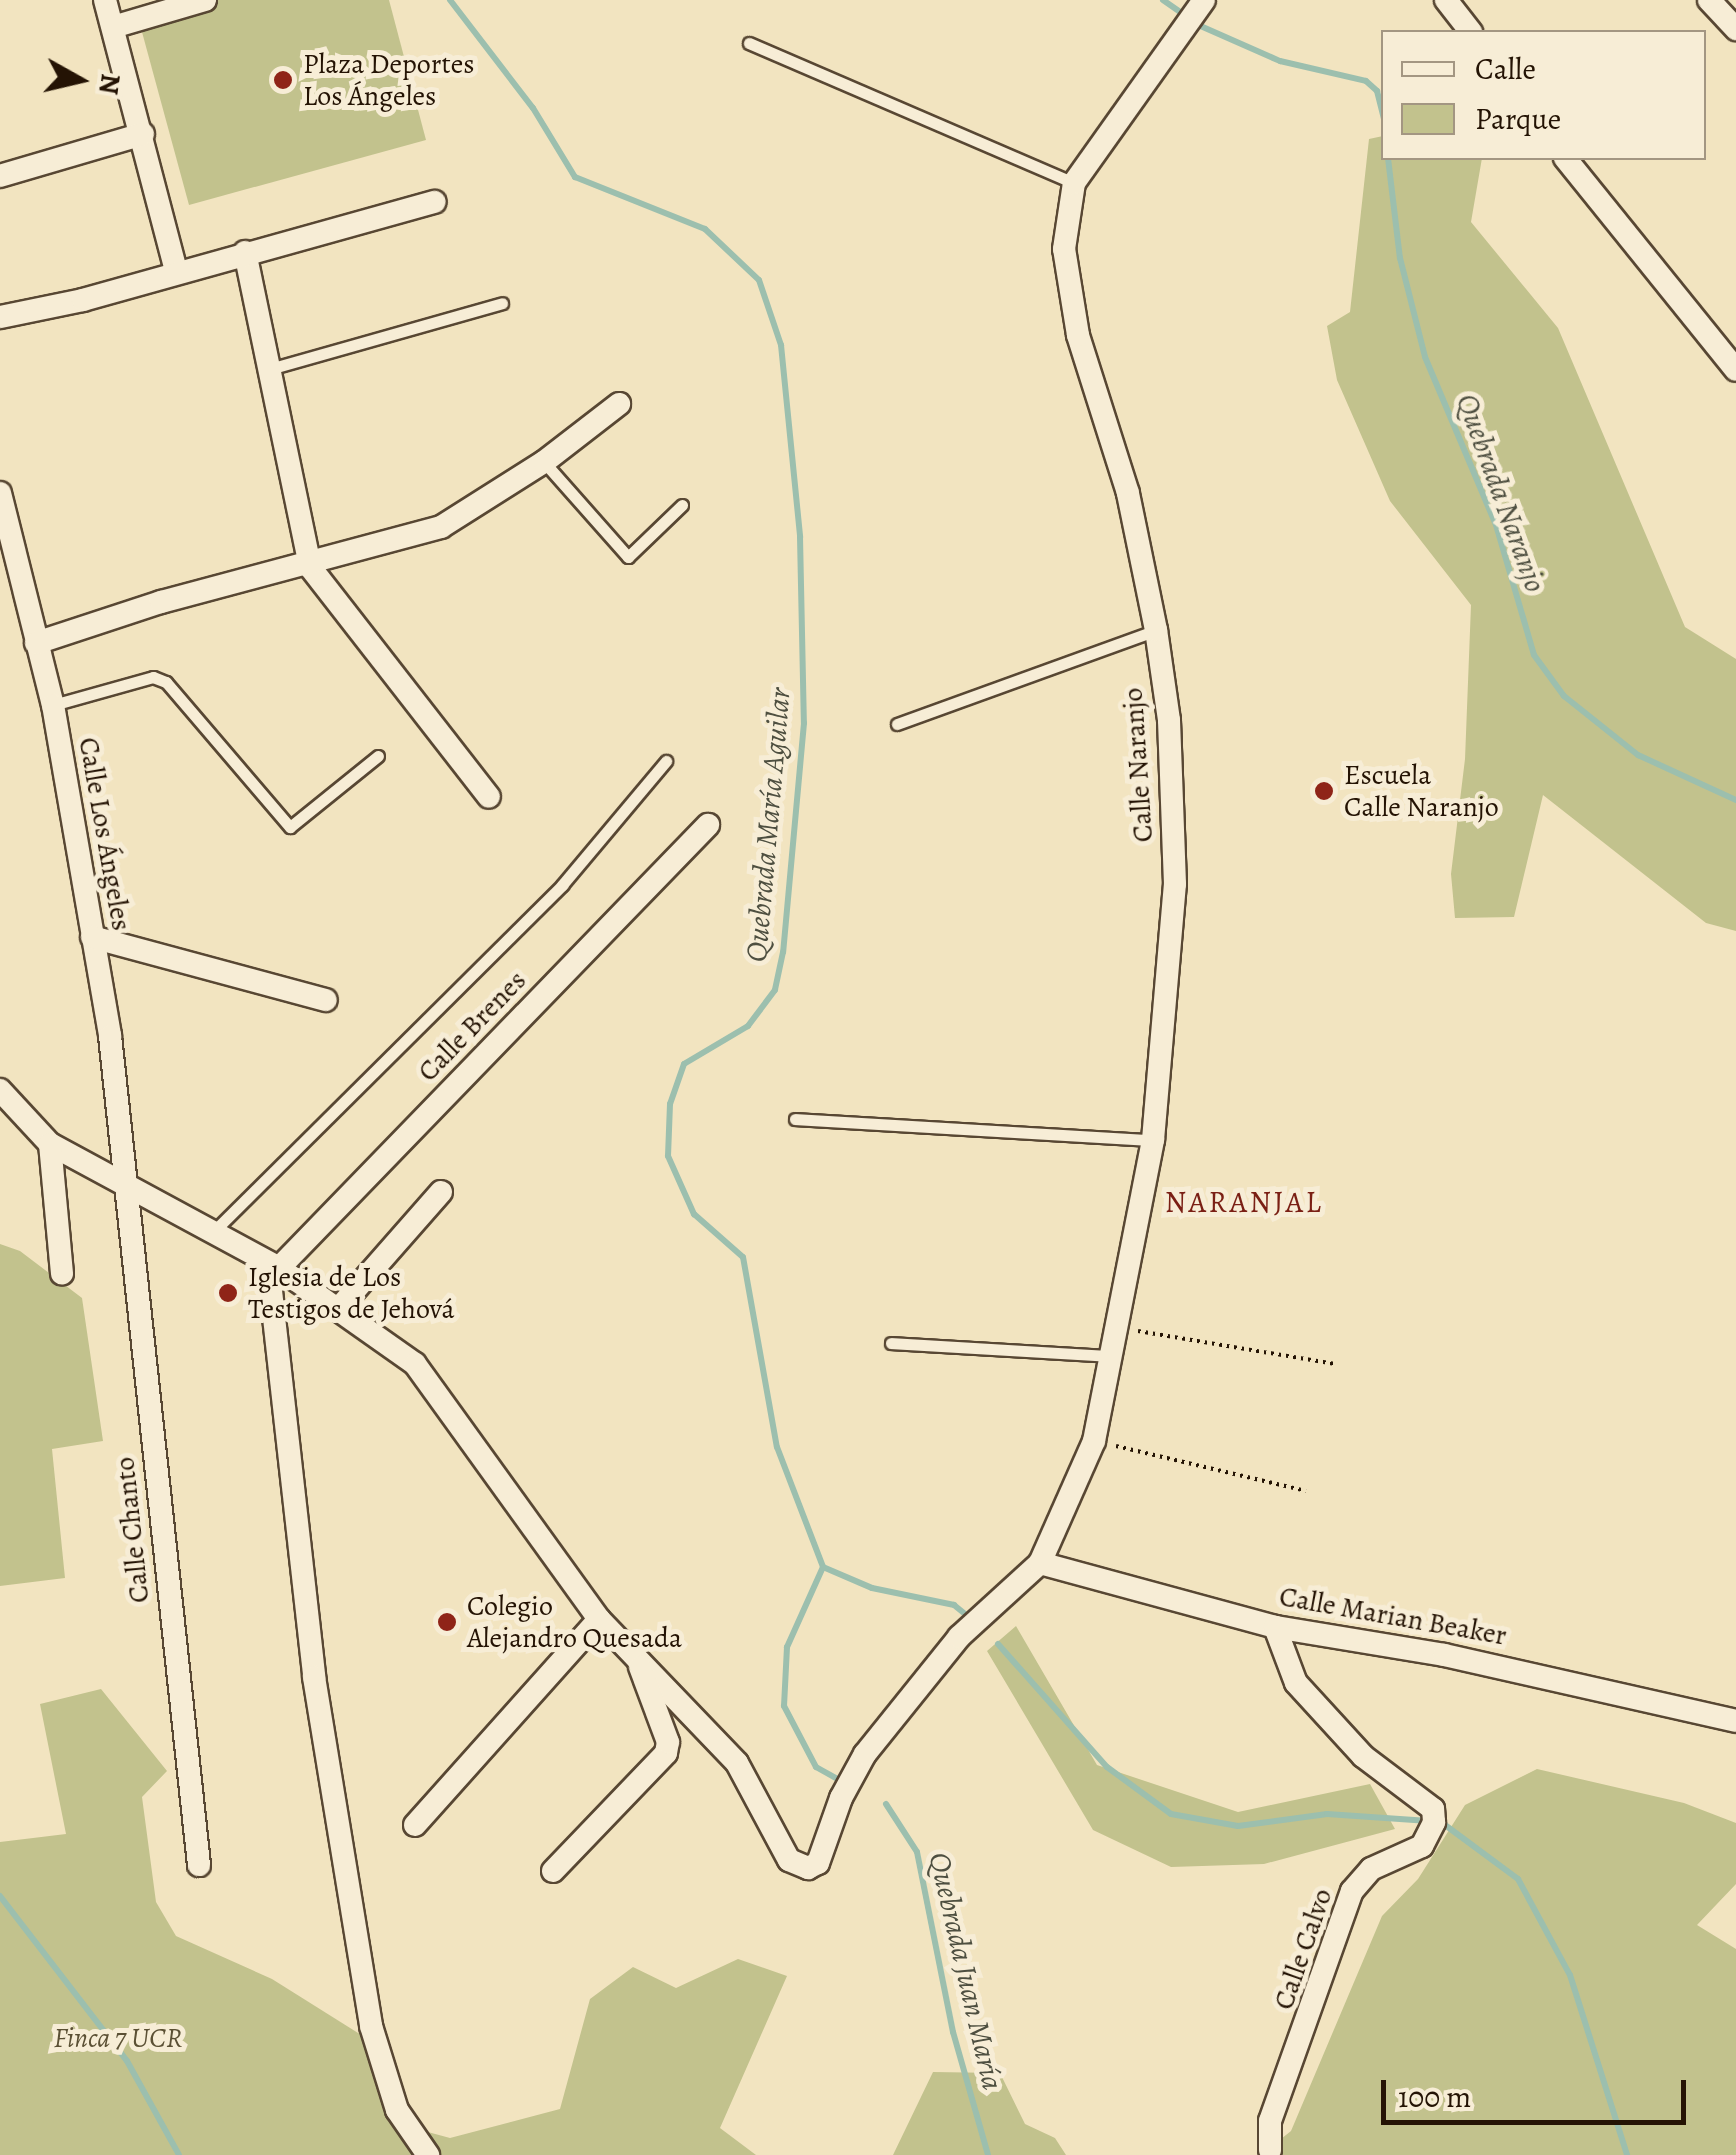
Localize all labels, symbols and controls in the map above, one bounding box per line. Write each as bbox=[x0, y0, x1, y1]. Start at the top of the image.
north arrow bbox=[30, 30, 130, 130]
legend bbox=[1381, 30, 1706, 160]
place label: Plaza Deportes Los Ángeles bbox=[303, 47, 474, 113]
text: Calle bbox=[1475, 49, 1536, 89]
marker: Plaza Deportes Los Ángeles bbox=[272, 69, 294, 91]
text: N bbox=[89, 71, 130, 97]
text: Parque bbox=[1475, 99, 1561, 139]
water label: Quebrada Naranjo bbox=[1449, 389, 1553, 597]
water label: Quebrada María Aguilar bbox=[738, 687, 798, 963]
street label: Calle Naranjo bbox=[1116, 687, 1160, 843]
street label: Calle Los Ángeles bbox=[71, 735, 139, 933]
place label: Escuela Calle Naranjo bbox=[1344, 758, 1499, 824]
marker: Escuela Calle Naranjo bbox=[1313, 780, 1335, 802]
street label: Calle Brenes bbox=[411, 964, 533, 1088]
district label: NARANJAL bbox=[1165, 1184, 1323, 1220]
place label: Iglesia de Los Testigos de Jehová bbox=[248, 1260, 455, 1326]
marker: Iglesia de Los Testigos de Jehová bbox=[217, 1282, 239, 1304]
street label: Calle Chanto bbox=[108, 1455, 156, 1605]
street label: Calle Marian Beaker bbox=[1277, 1579, 1509, 1653]
place label: Colegio Alejandro Quesada bbox=[467, 1589, 682, 1655]
marker: Colegio Alejandro Quesada bbox=[436, 1611, 458, 1633]
water label: Quebrada Juan María bbox=[921, 1849, 1011, 2093]
street label: Calle Calvo bbox=[1267, 1884, 1339, 2014]
park label: Finca 7 UCR bbox=[54, 2021, 182, 2055]
scale bar bbox=[1386, 2060, 1691, 2122]
text: 100 m bbox=[1398, 2077, 1471, 2117]

